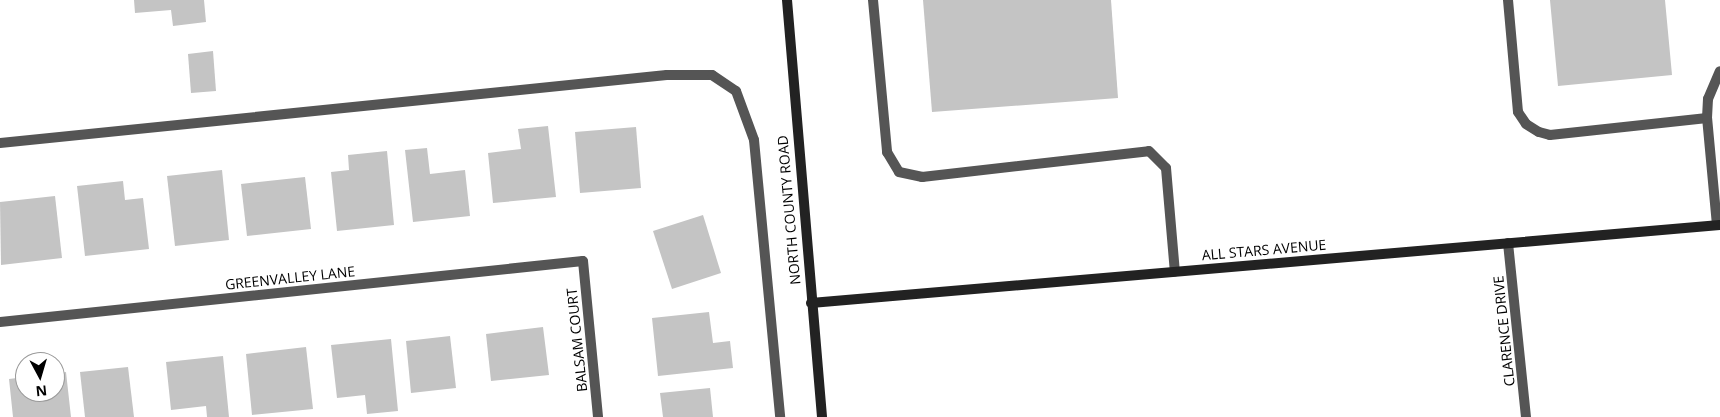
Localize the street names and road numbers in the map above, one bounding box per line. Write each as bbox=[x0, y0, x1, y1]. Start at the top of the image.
street label: NORTH COUNTY ROAD bbox=[774, 135, 804, 285]
street label: ALL STARS AVENUE bbox=[1201, 236, 1327, 264]
street label: GREENVALLEY LANE bbox=[224, 263, 356, 293]
street label: CLARENCE DRIVE bbox=[1490, 275, 1518, 387]
street label: BALSAM COURT bbox=[563, 287, 591, 393]

